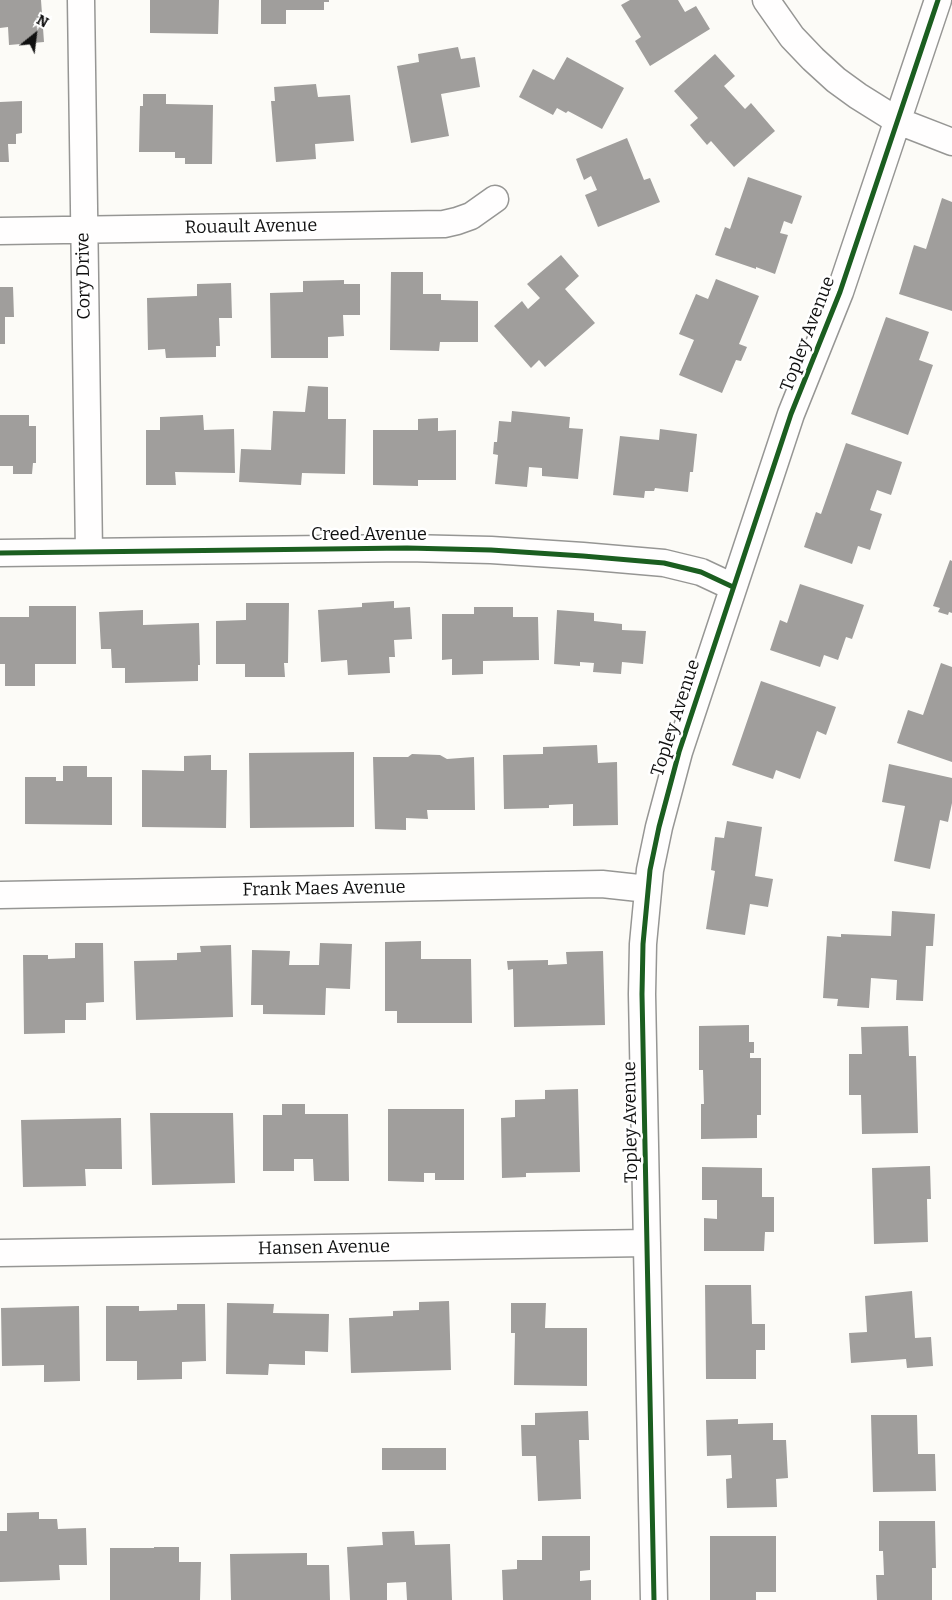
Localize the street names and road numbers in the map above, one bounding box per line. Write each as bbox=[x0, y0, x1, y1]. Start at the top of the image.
street label: Rouault Avenue bbox=[185, 215, 317, 239]
street label: Cory Drive bbox=[72, 232, 96, 320]
street label: Topley Avenue bbox=[776, 273, 840, 395]
street label: Creed Avenue bbox=[311, 524, 427, 546]
street label: Topley Avenue bbox=[647, 657, 705, 779]
street label: Frank Maes Avenue bbox=[242, 877, 406, 901]
street label: Topley Avenue bbox=[619, 1061, 643, 1183]
street label: Hansen Avenue bbox=[258, 1236, 390, 1260]

